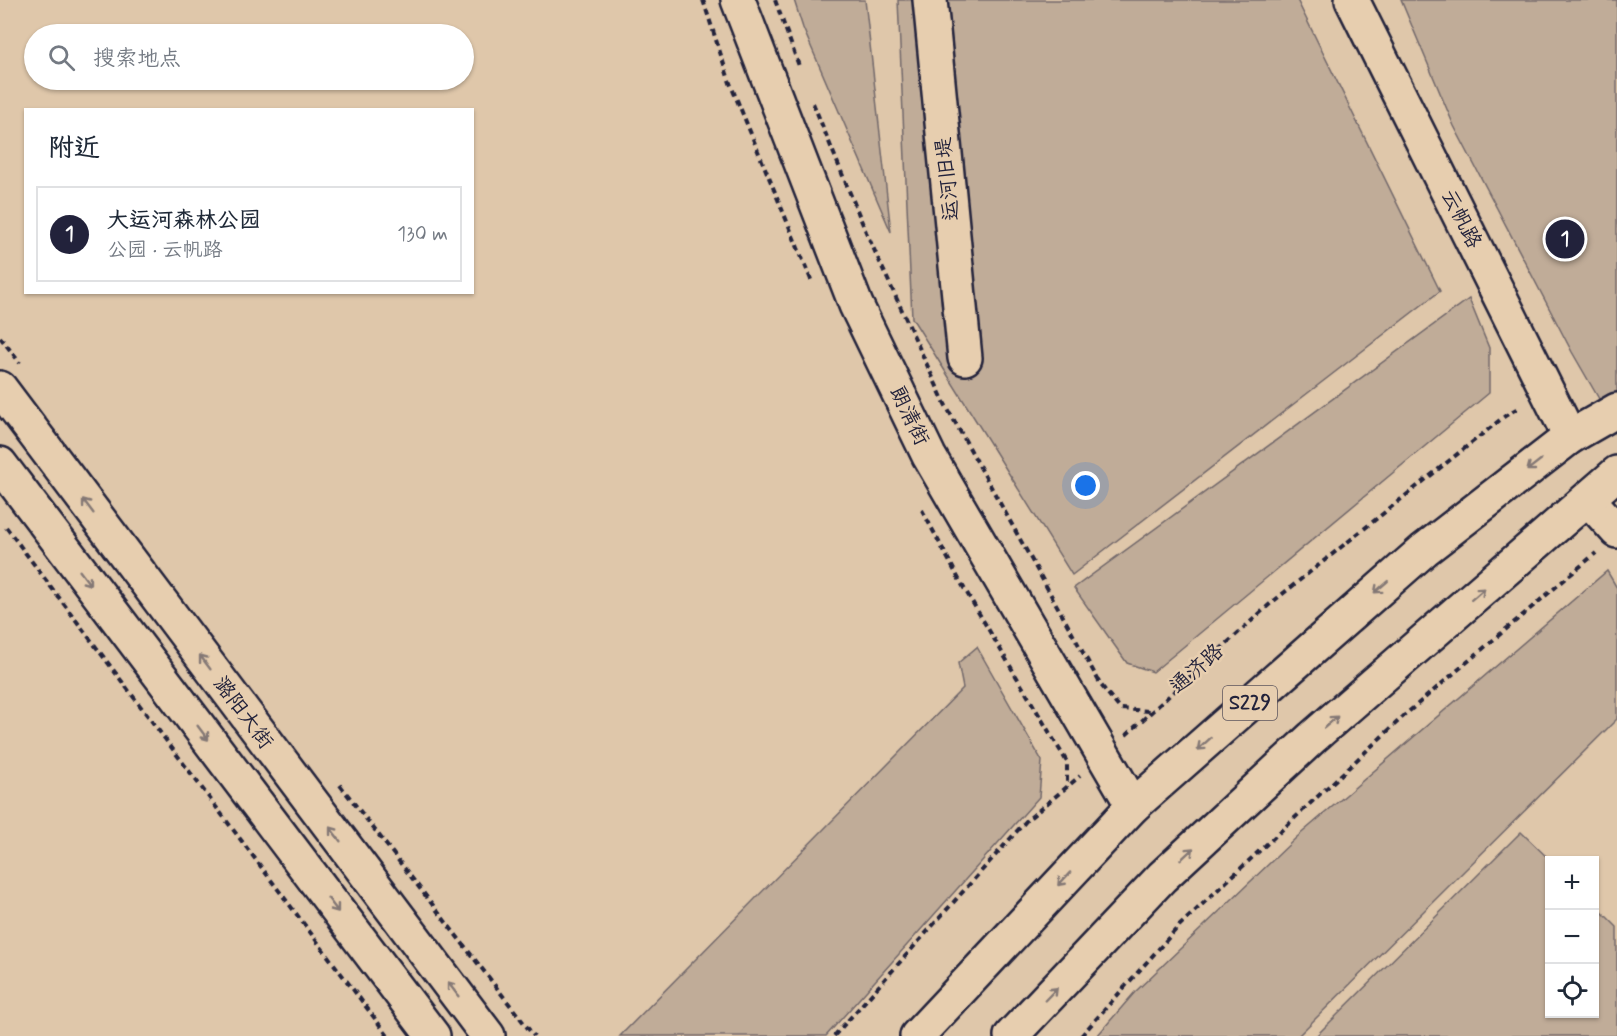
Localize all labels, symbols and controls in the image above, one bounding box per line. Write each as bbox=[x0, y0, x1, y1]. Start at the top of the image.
search box bbox=[24, 24, 474, 90]
icon: search bbox=[45, 41, 78, 74]
text: 搜索地点 bbox=[93, 45, 181, 73]
text: 附近 bbox=[48, 132, 100, 166]
street label: 运河旧堤 bbox=[930, 136, 966, 222]
street label: 云帆路 bbox=[1434, 185, 1488, 253]
text: 大运河森林公园 bbox=[107, 207, 261, 235]
pin: 1 bbox=[1546, 216, 1584, 262]
text: 1 bbox=[65, 221, 74, 248]
text: 130 m bbox=[397, 221, 448, 248]
text: 公园 · 云帆路 bbox=[107, 237, 222, 264]
street label: 朗清街 bbox=[883, 382, 935, 450]
one-way arrow bbox=[1526, 459, 1542, 472]
your location bbox=[1071, 471, 1100, 500]
one-way arrow bbox=[81, 498, 94, 514]
one-way arrow bbox=[79, 569, 92, 585]
one-way arrow bbox=[1374, 580, 1389, 594]
one-way arrow bbox=[1470, 588, 1486, 601]
street label: 通济路 bbox=[1164, 638, 1230, 700]
one-way arrow bbox=[198, 654, 211, 670]
street label: 潞阳大街 bbox=[207, 671, 279, 755]
road number: S229 bbox=[1223, 686, 1277, 720]
one-way arrow bbox=[1323, 715, 1338, 729]
one-way arrow bbox=[196, 725, 209, 741]
one-way arrow bbox=[1197, 737, 1212, 751]
one-way arrow bbox=[329, 826, 342, 842]
one-way arrow bbox=[1179, 847, 1194, 861]
map controls bbox=[1545, 856, 1599, 1018]
button: + bbox=[1545, 856, 1599, 910]
one-way arrow bbox=[1057, 872, 1071, 887]
one-way arrow bbox=[327, 897, 340, 913]
button: − bbox=[1545, 910, 1599, 964]
button: locate bbox=[1545, 964, 1599, 1018]
one-way arrow bbox=[446, 982, 459, 998]
one-way arrow bbox=[1044, 986, 1058, 1001]

